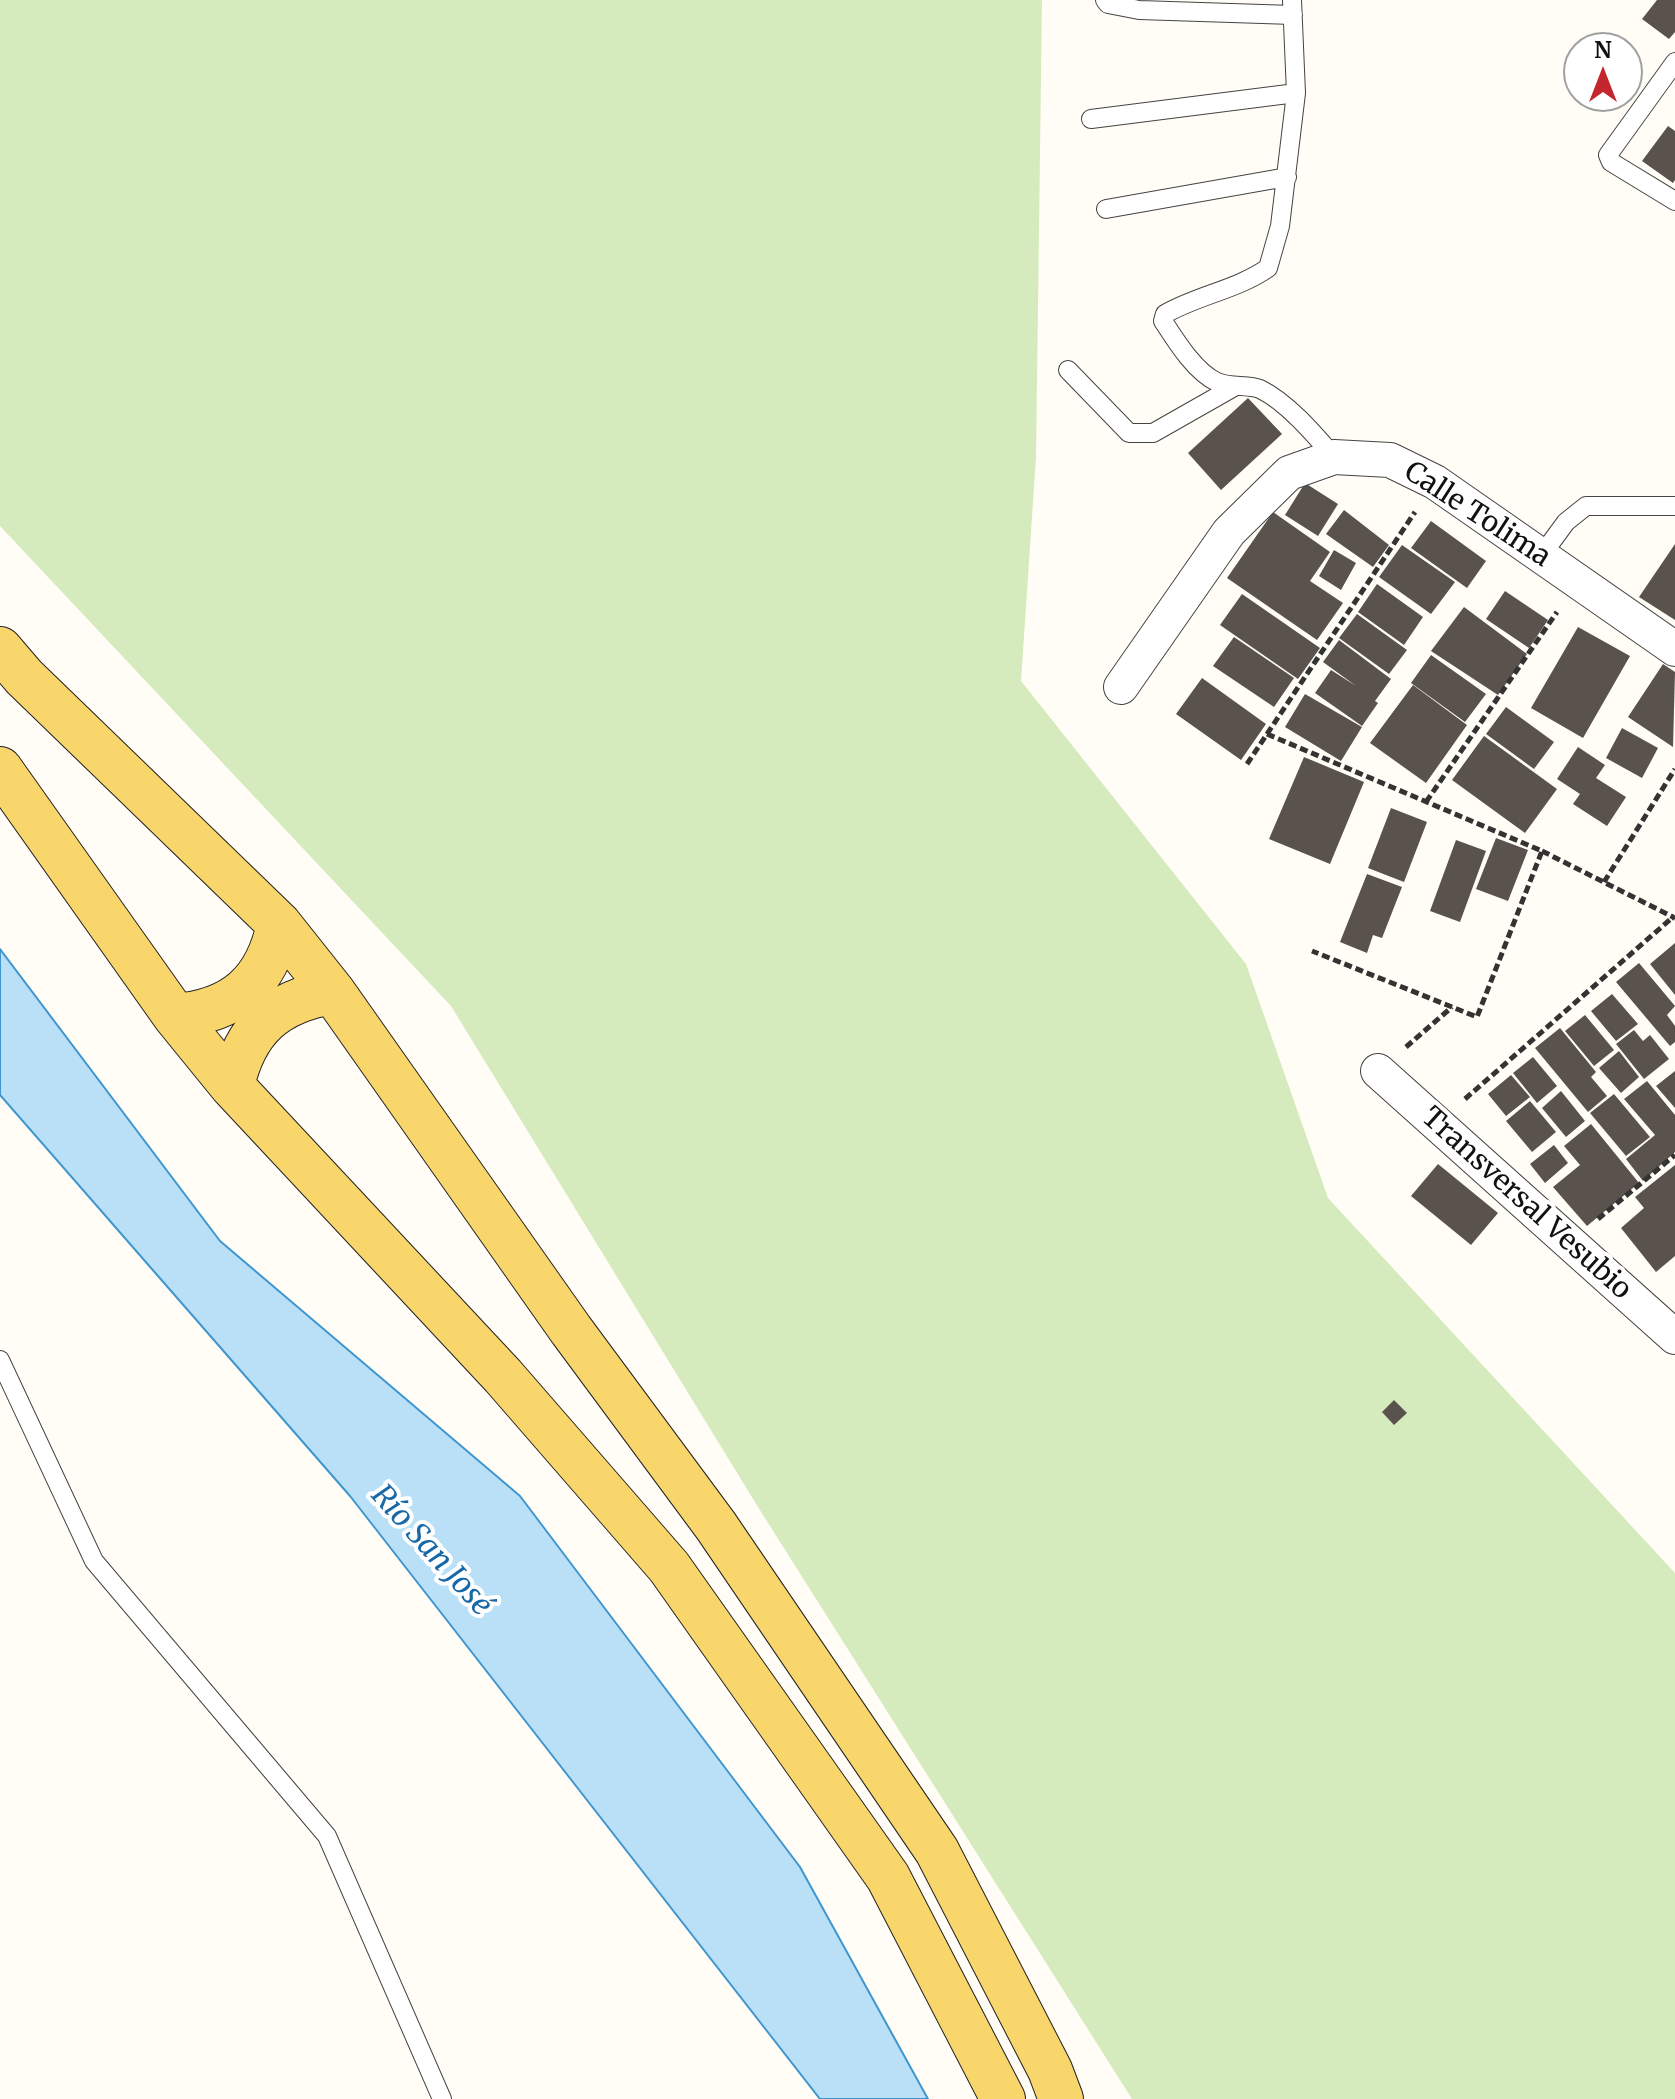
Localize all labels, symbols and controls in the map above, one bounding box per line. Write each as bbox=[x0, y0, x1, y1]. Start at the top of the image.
north arrow bbox=[1563, 32, 1643, 112]
text: N bbox=[1594, 36, 1612, 64]
street label: Calle Tolima bbox=[1398, 455, 1556, 575]
street label: Transversal Vesubio bbox=[1414, 1101, 1638, 1307]
water label: Río San José bbox=[363, 1478, 499, 1624]

